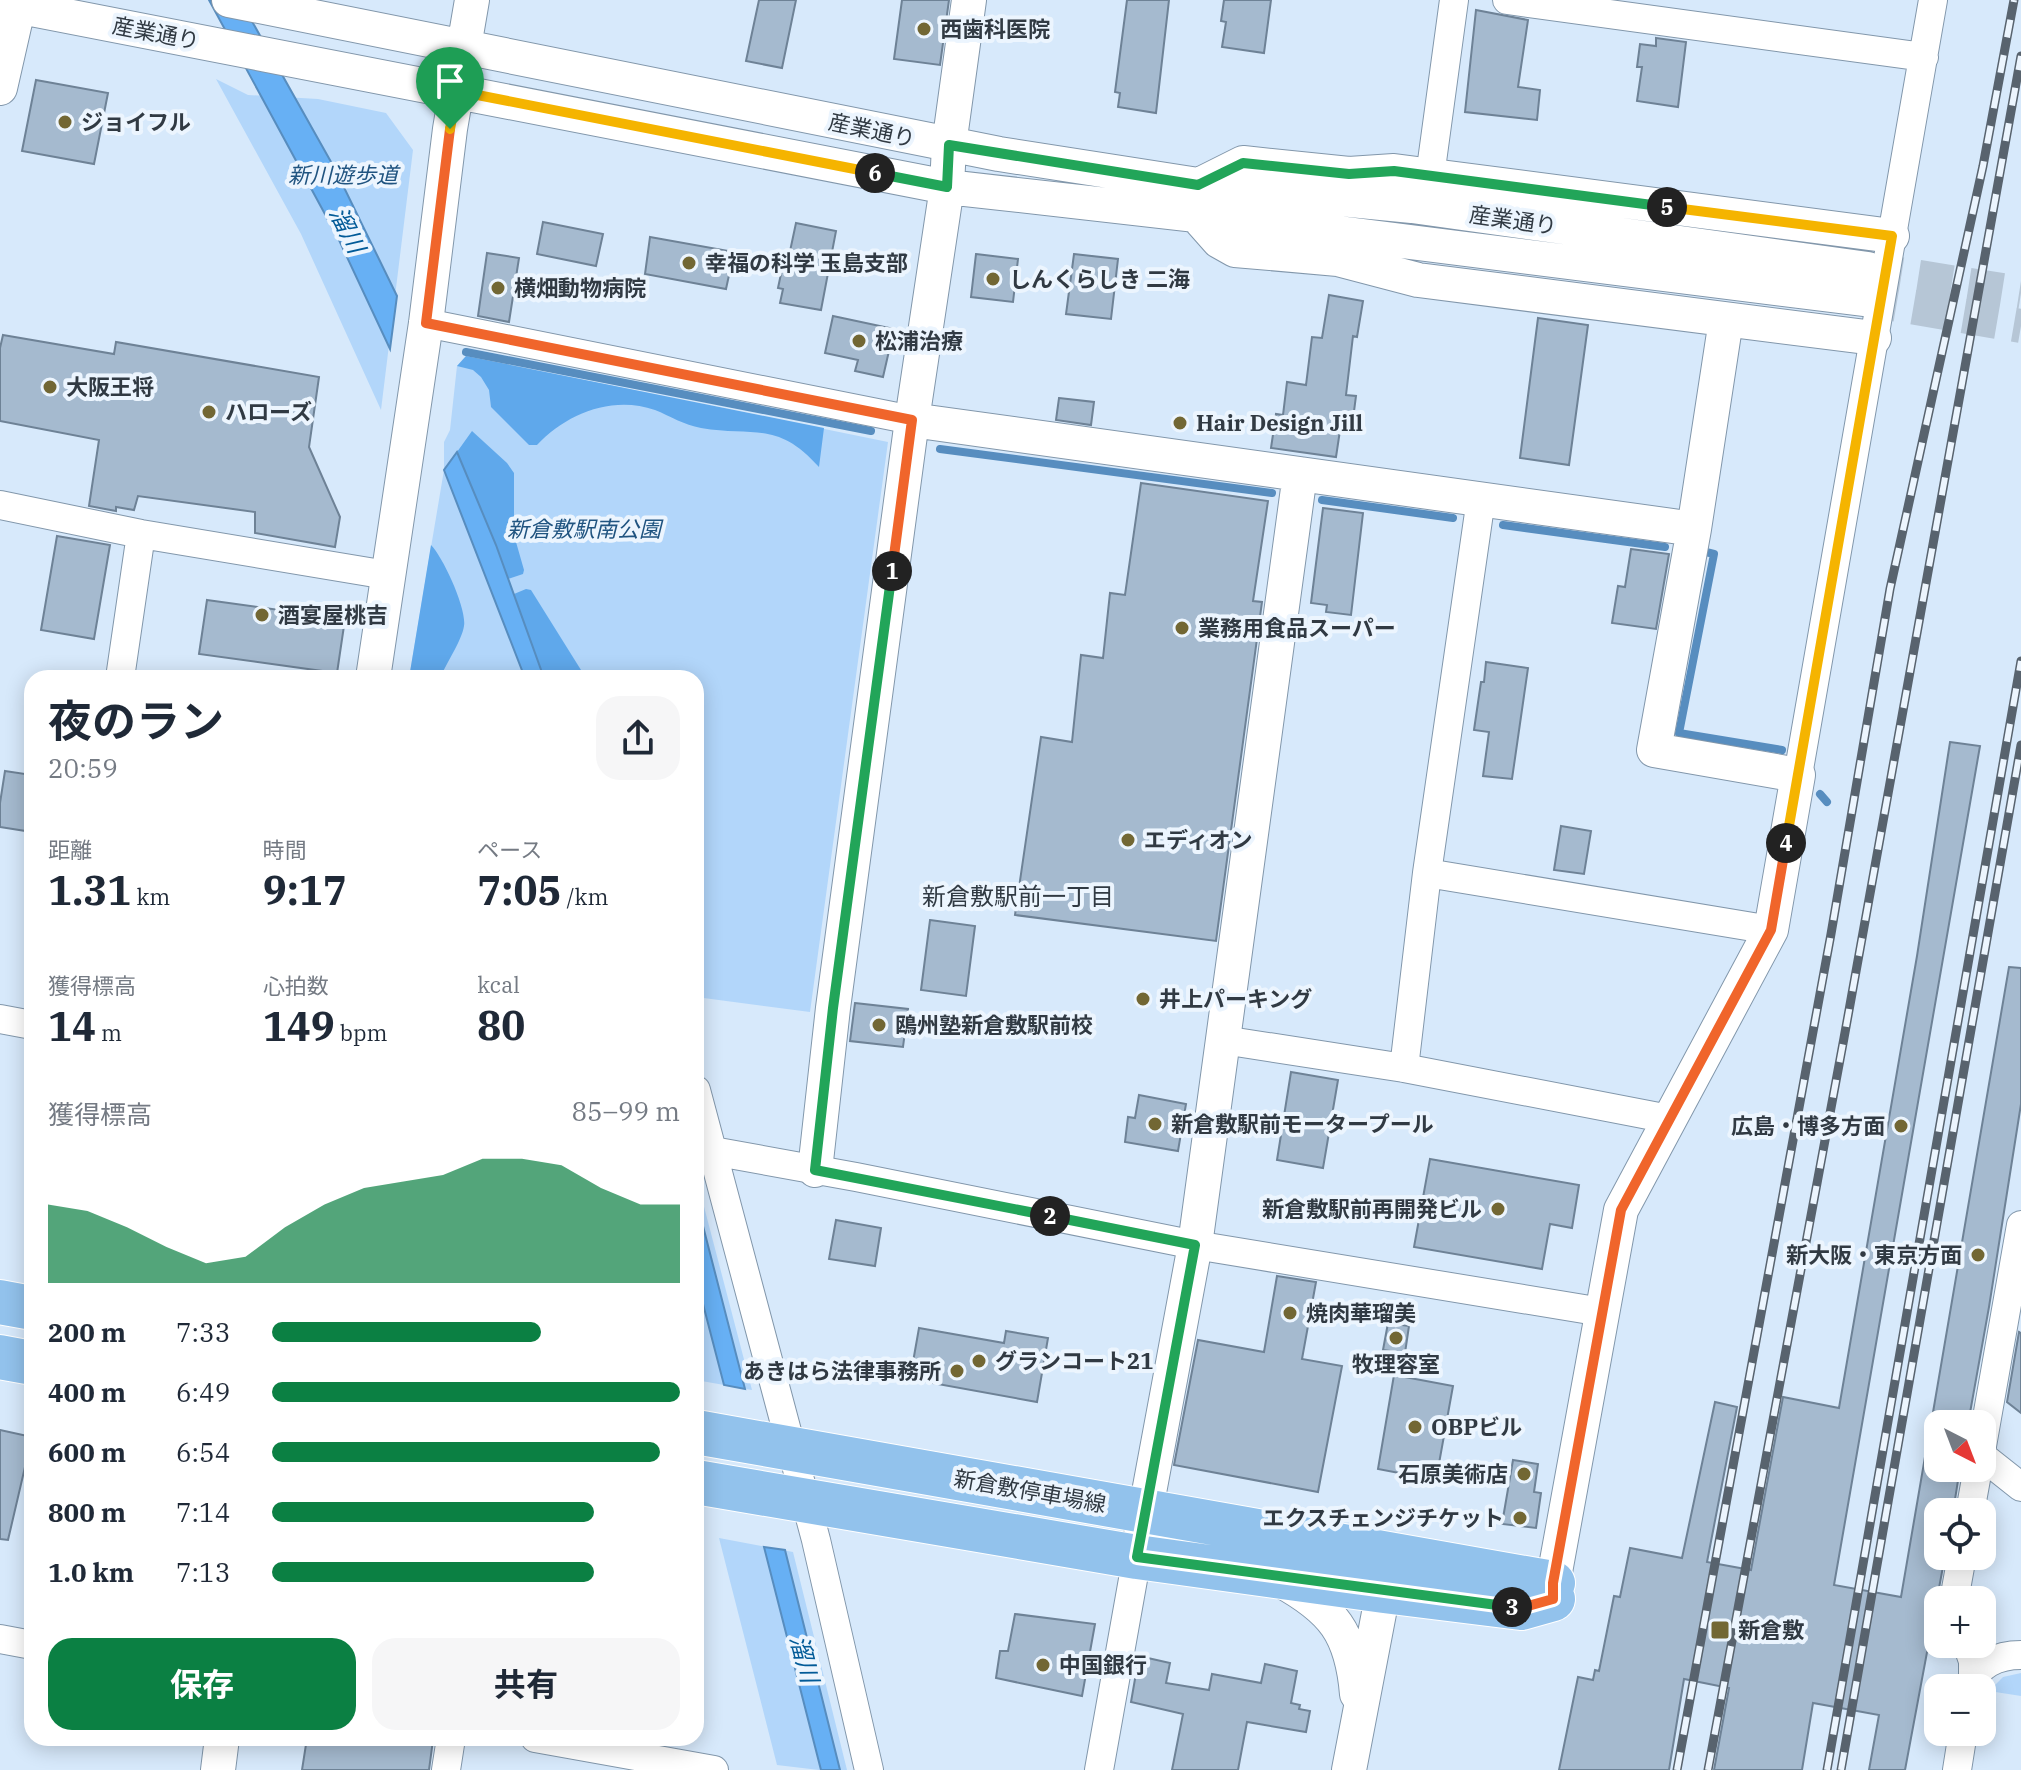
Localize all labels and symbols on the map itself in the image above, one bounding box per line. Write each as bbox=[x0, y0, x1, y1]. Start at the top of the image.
street label: 産業通り bbox=[110, 10, 202, 55]
place label: 西歯科医院 bbox=[940, 14, 1050, 43]
marker: 西歯科医院 bbox=[915, 20, 933, 38]
pin bbox=[416, 47, 484, 129]
street label: 産業通り bbox=[826, 106, 918, 153]
place label: ジョイフル bbox=[81, 107, 191, 136]
marker: ジョイフル bbox=[56, 113, 74, 131]
pin: 6 bbox=[855, 153, 895, 193]
park label: 新川遊歩道 bbox=[288, 160, 401, 189]
pin: 5 bbox=[1647, 187, 1687, 227]
street label: 産業通り bbox=[1467, 199, 1559, 240]
water label: 溜川 bbox=[323, 201, 374, 261]
place label: 幸福の科学 玉島支部 bbox=[705, 248, 908, 277]
marker: 幸福の科学 玉島支部 bbox=[680, 254, 698, 272]
place label: しんくらしき 二海 bbox=[1009, 264, 1190, 293]
marker: しんくらしき 二海 bbox=[984, 270, 1002, 288]
place label: 横畑動物病院 bbox=[514, 273, 646, 302]
marker: 横畑動物病院 bbox=[489, 279, 507, 297]
place label: 松浦治療 bbox=[875, 326, 963, 355]
marker: 松浦治療 bbox=[850, 332, 868, 350]
place label: 大阪王将 bbox=[66, 372, 154, 401]
marker: 大阪王将 bbox=[41, 378, 59, 396]
place label: ハローズ bbox=[225, 397, 312, 426]
marker: ハローズ bbox=[200, 403, 218, 421]
place label: Hair Design Jill bbox=[1196, 408, 1363, 437]
marker: Hair Design Jill bbox=[1171, 414, 1189, 432]
park label: 新倉敷駅南公園 bbox=[507, 514, 664, 543]
pin: 1 bbox=[872, 551, 912, 591]
place label: 酒宴屋桃吉 bbox=[278, 600, 388, 629]
marker: 酒宴屋桃吉 bbox=[253, 606, 271, 624]
place label: 業務用食品スーパー bbox=[1198, 613, 1396, 642]
marker: 業務用食品スーパー bbox=[1173, 619, 1191, 637]
pin: 4 bbox=[1766, 823, 1806, 863]
place label: エディオン bbox=[1144, 825, 1252, 854]
marker: エディオン bbox=[1119, 831, 1137, 849]
district label: 新倉敷駅前一丁目 bbox=[922, 880, 1114, 912]
place label: 井上パーキング bbox=[1159, 984, 1312, 1013]
marker: 井上パーキング bbox=[1134, 990, 1152, 1008]
place label: 鴎州塾新倉敷駅前校 bbox=[895, 1010, 1093, 1039]
marker: 鴎州塾新倉敷駅前校 bbox=[870, 1016, 888, 1034]
place label: 新倉敷駅前モータープール bbox=[1171, 1109, 1434, 1138]
place label: 広島・博多方面 bbox=[1731, 1111, 1885, 1140]
marker: 新倉敷駅前モータープール bbox=[1146, 1115, 1164, 1133]
marker: 広島・博多方面 bbox=[1892, 1117, 1910, 1135]
place label: 新倉敷駅前再開発ビル bbox=[1262, 1194, 1482, 1223]
pin: 2 bbox=[1030, 1196, 1070, 1236]
marker: 新倉敷駅前再開発ビル bbox=[1489, 1200, 1507, 1218]
place label: 新大阪・東京方面 bbox=[1786, 1240, 1962, 1269]
marker: 新大阪・東京方面 bbox=[1969, 1246, 1987, 1264]
place label: 焼肉華瑠美 bbox=[1306, 1298, 1416, 1327]
marker: 焼肉華瑠美 bbox=[1281, 1304, 1299, 1322]
marker: 牧理容室 bbox=[1387, 1329, 1405, 1347]
place label: グランコート21 bbox=[995, 1346, 1153, 1375]
place label: 牧理容室 bbox=[1352, 1349, 1440, 1378]
marker: グランコート21 bbox=[970, 1352, 988, 1370]
place label: あきはら法律事務所 bbox=[743, 1356, 941, 1385]
marker: あきはら法律事務所 bbox=[948, 1362, 966, 1380]
north arrow bbox=[1924, 1410, 1996, 1482]
place label: OBPビル bbox=[1431, 1412, 1522, 1441]
marker: OBPビル bbox=[1406, 1418, 1424, 1436]
place label: 石原美術店 bbox=[1398, 1459, 1508, 1488]
street label: 新倉敷停車場線 bbox=[952, 1463, 1108, 1518]
marker: 石原美術店 bbox=[1515, 1465, 1533, 1483]
place label: エクスチェンジチケット bbox=[1263, 1503, 1504, 1532]
marker: エクスチェンジチケット bbox=[1511, 1509, 1529, 1527]
pin: 3 bbox=[1492, 1587, 1532, 1627]
place label: 新倉敷 bbox=[1738, 1615, 1804, 1644]
marker: 新倉敷 bbox=[1709, 1619, 1731, 1641]
water label: 溜川 bbox=[783, 1631, 827, 1689]
place label: 中国銀行 bbox=[1059, 1650, 1147, 1679]
marker: 中国銀行 bbox=[1034, 1656, 1052, 1674]

